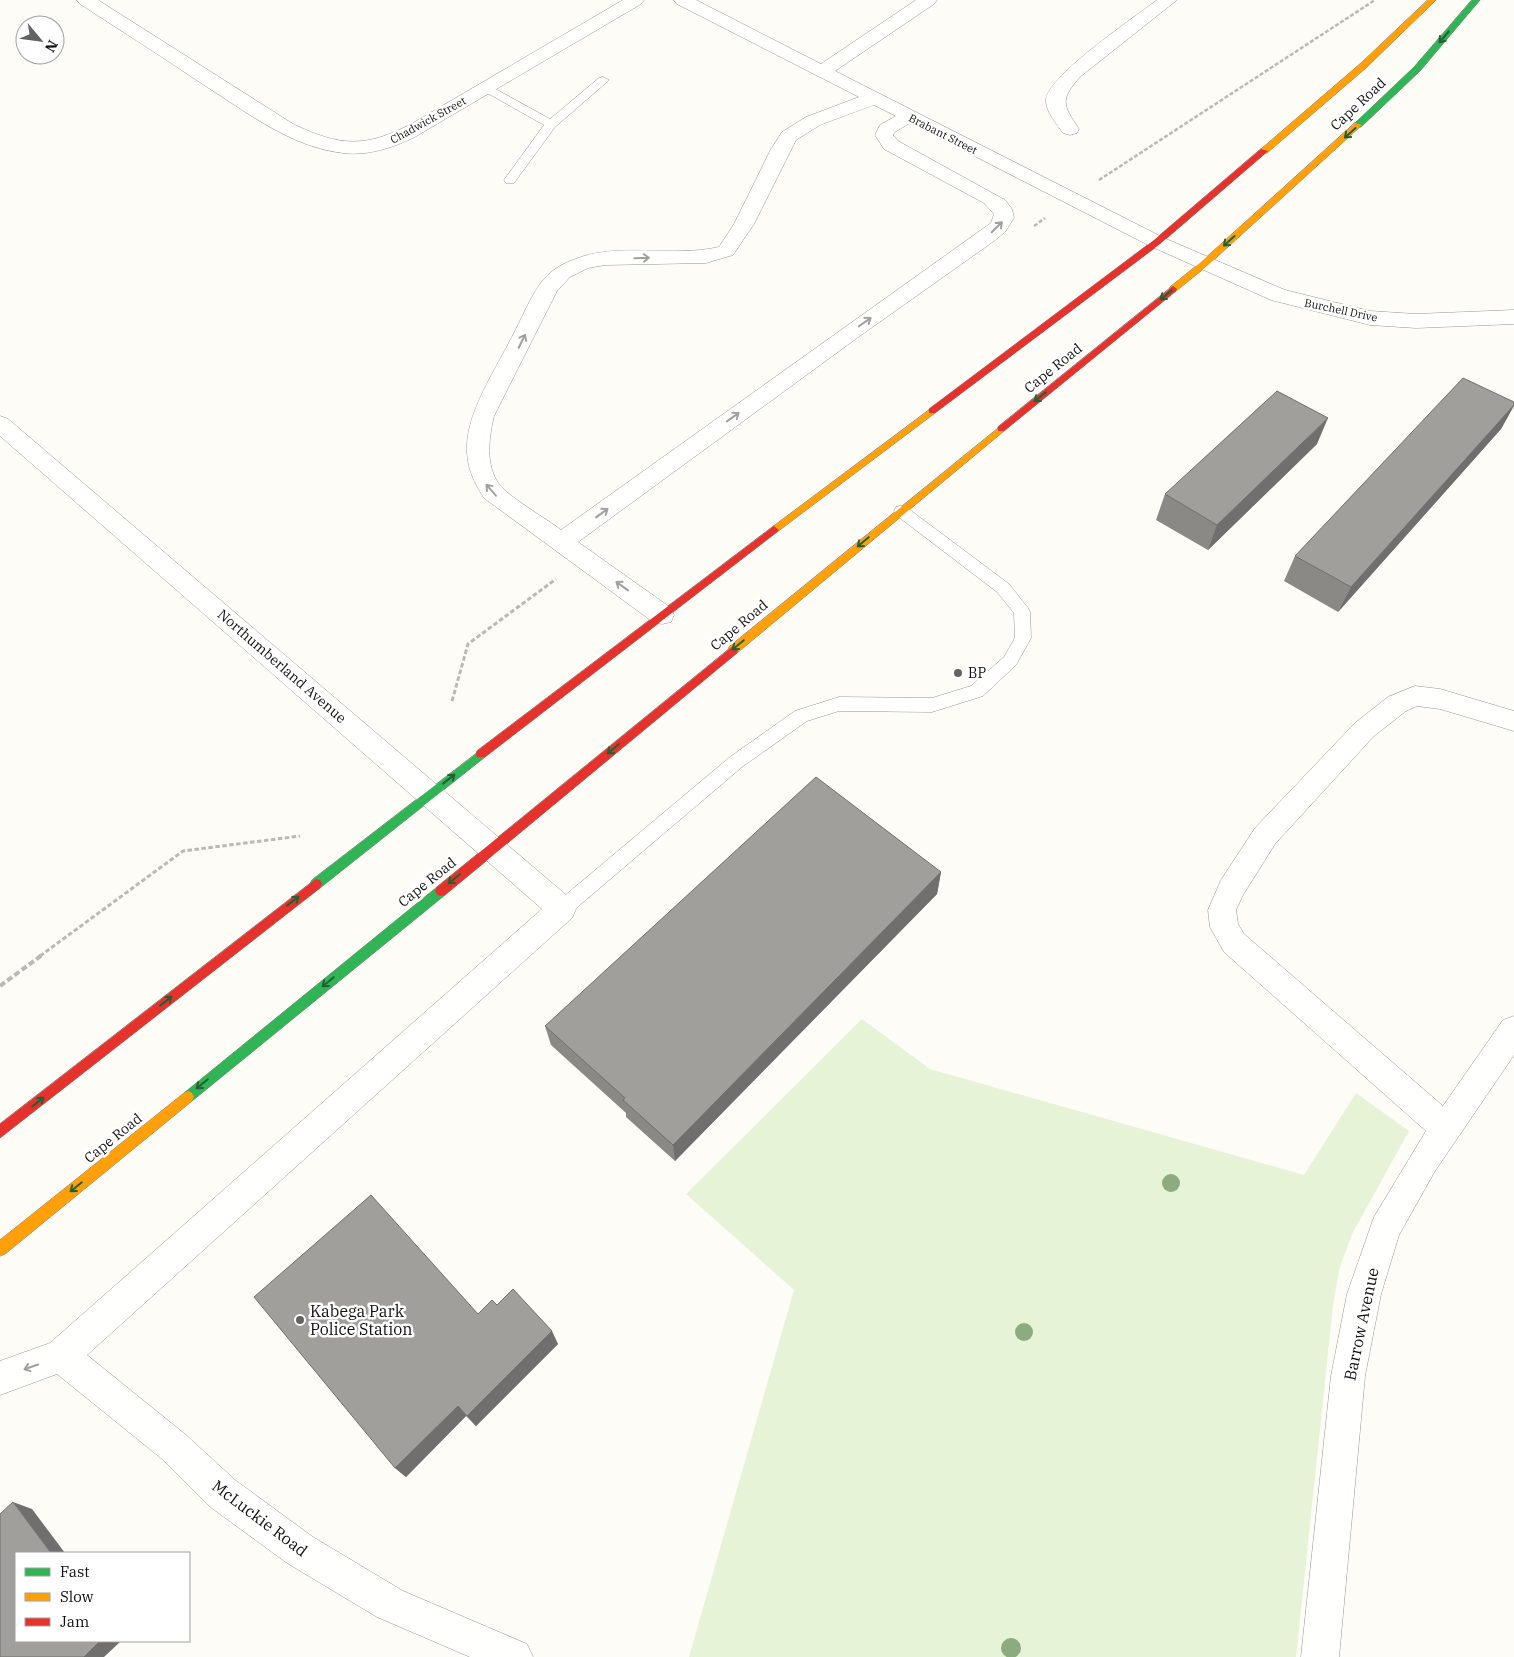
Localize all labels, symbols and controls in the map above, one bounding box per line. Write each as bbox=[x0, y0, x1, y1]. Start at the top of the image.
north arrow bbox=[15, 15, 65, 65]
one-way arrow bbox=[1438, 31, 1450, 44]
text: N bbox=[41, 37, 62, 56]
street label: Cape Road bbox=[1326, 73, 1390, 134]
street label: Chadwick Street bbox=[388, 93, 468, 147]
street label: Brabant Street bbox=[906, 111, 980, 157]
one-way arrow bbox=[1343, 127, 1356, 138]
one-way arrow bbox=[991, 221, 1003, 234]
one-way arrow bbox=[1223, 235, 1236, 247]
one-way arrow bbox=[634, 253, 650, 263]
one-way arrow bbox=[1160, 289, 1173, 300]
street label: Burchell Drive bbox=[1303, 295, 1379, 325]
one-way arrow bbox=[858, 317, 872, 327]
one-way arrow bbox=[518, 334, 527, 349]
street label: Cape Road bbox=[1020, 339, 1086, 397]
one-way arrow bbox=[1034, 392, 1047, 403]
one-way arrow bbox=[726, 412, 740, 422]
one-way arrow bbox=[486, 484, 497, 497]
one-way arrow bbox=[595, 508, 609, 518]
one-way arrow bbox=[857, 536, 870, 548]
one-way arrow bbox=[615, 581, 629, 591]
street label: Cape Road bbox=[707, 595, 772, 654]
street label: Northumberland Avenue bbox=[214, 605, 350, 727]
one-way arrow bbox=[732, 640, 745, 651]
place label: BP bbox=[968, 664, 986, 682]
marker: BP bbox=[952, 667, 964, 679]
one-way arrow bbox=[606, 743, 619, 755]
one-way arrow bbox=[442, 773, 455, 784]
street label: Cape Road bbox=[394, 853, 460, 911]
one-way arrow bbox=[448, 874, 461, 885]
one-way arrow bbox=[287, 895, 300, 906]
one-way arrow bbox=[322, 976, 335, 987]
one-way arrow bbox=[159, 996, 172, 1007]
one-way arrow bbox=[196, 1079, 209, 1090]
one-way arrow bbox=[31, 1097, 44, 1108]
street label: Cape Road bbox=[80, 1109, 146, 1167]
one-way arrow bbox=[70, 1181, 83, 1192]
street label: Barrow Avenue bbox=[1339, 1266, 1383, 1382]
place label: Kabega Park Police Station bbox=[310, 1301, 413, 1339]
marker: Kabega Park Police Station bbox=[294, 1314, 306, 1326]
one-way arrow bbox=[23, 1363, 39, 1372]
street label: McLuckie Road bbox=[208, 1476, 312, 1561]
legend bbox=[15, 1552, 190, 1642]
text: Fast bbox=[60, 1562, 90, 1581]
text: Slow bbox=[60, 1587, 94, 1606]
text: Jam bbox=[60, 1612, 89, 1631]

